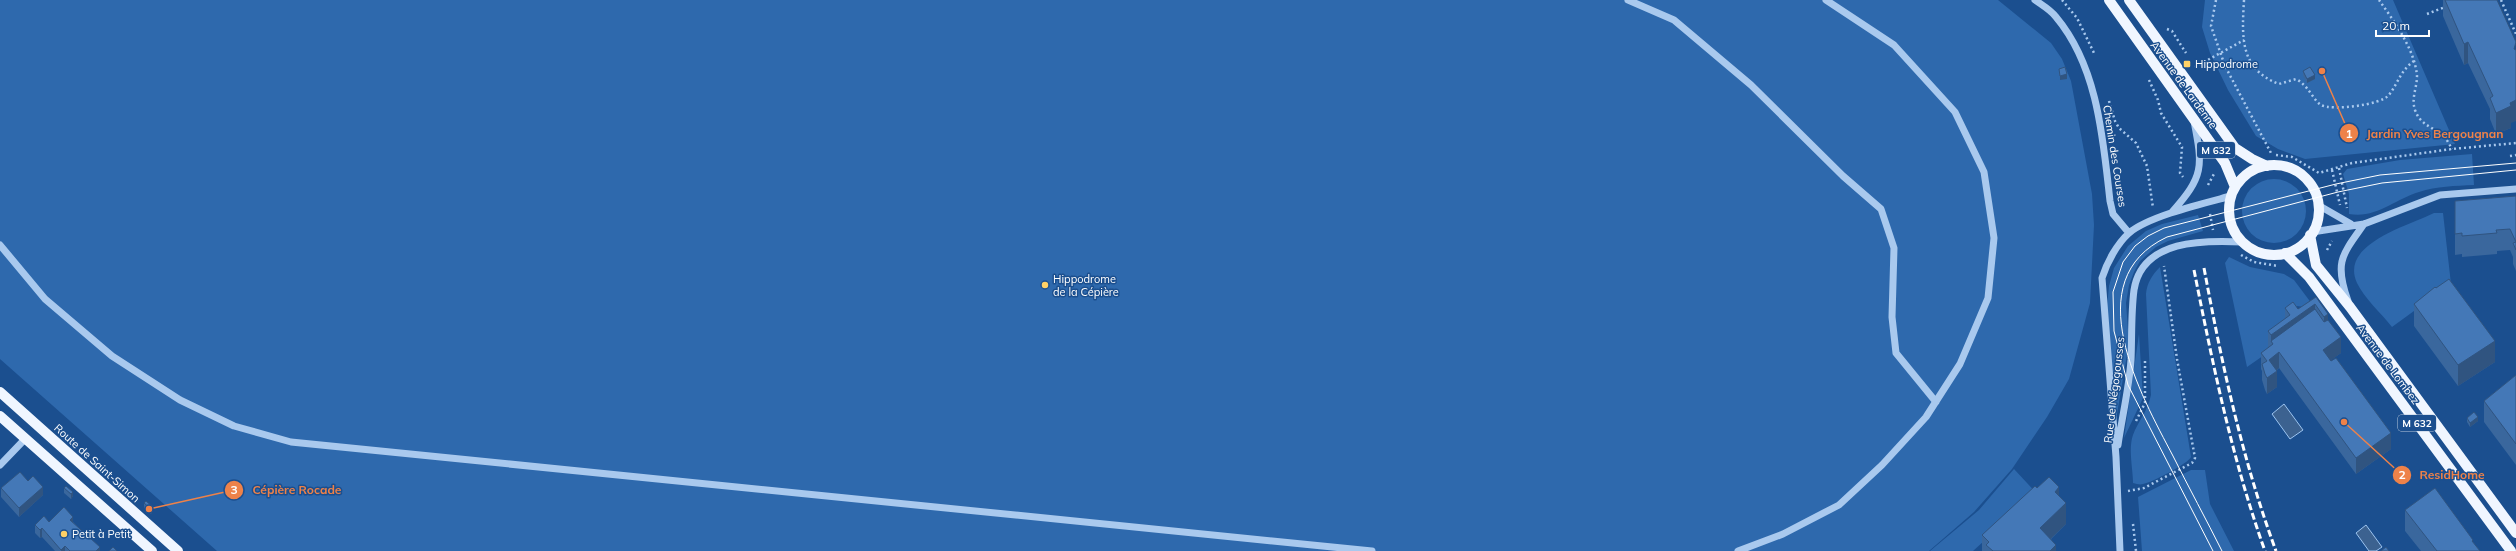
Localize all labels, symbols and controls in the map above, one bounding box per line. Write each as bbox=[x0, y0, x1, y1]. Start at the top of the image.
scale bar bbox=[2376, 12, 2429, 38]
text: 20 m bbox=[2382, 18, 2410, 33]
street label: Avenue de Lardenne bbox=[2148, 39, 2220, 131]
place label: Hippodrome bbox=[2195, 57, 2258, 71]
marker: Hippodrome bbox=[2182, 59, 2192, 69]
street label: Chemin des Courses bbox=[2100, 104, 2130, 208]
callout: Jardin Yves Bergougnan bbox=[2339, 121, 2512, 145]
text: 1 bbox=[2345, 126, 2353, 141]
text: Jardin Yves Bergougnan bbox=[2366, 126, 2504, 141]
road number: M 632 bbox=[2197, 142, 2235, 158]
place label: Hippodrome de la Cépière bbox=[1053, 272, 1119, 299]
marker: Hippodrome de la Cépière bbox=[1040, 280, 1050, 290]
street label: Avenue de Lombez bbox=[2353, 321, 2423, 407]
street label: Rue de Négogousses bbox=[2101, 336, 2127, 444]
road number: M 632 bbox=[2398, 415, 2436, 431]
street label: Route de Saint-Simon bbox=[51, 421, 143, 505]
callout: ResidHome bbox=[2392, 463, 2493, 487]
text: 2 bbox=[2398, 467, 2406, 482]
text: ResidHome bbox=[2419, 467, 2485, 482]
callout: Cépière Rocade bbox=[224, 478, 349, 502]
text: 3 bbox=[230, 482, 238, 497]
text: Cépière Rocade bbox=[253, 482, 342, 497]
place label: Petit à Petit bbox=[72, 527, 131, 541]
marker: Petit à Petit bbox=[59, 529, 69, 539]

